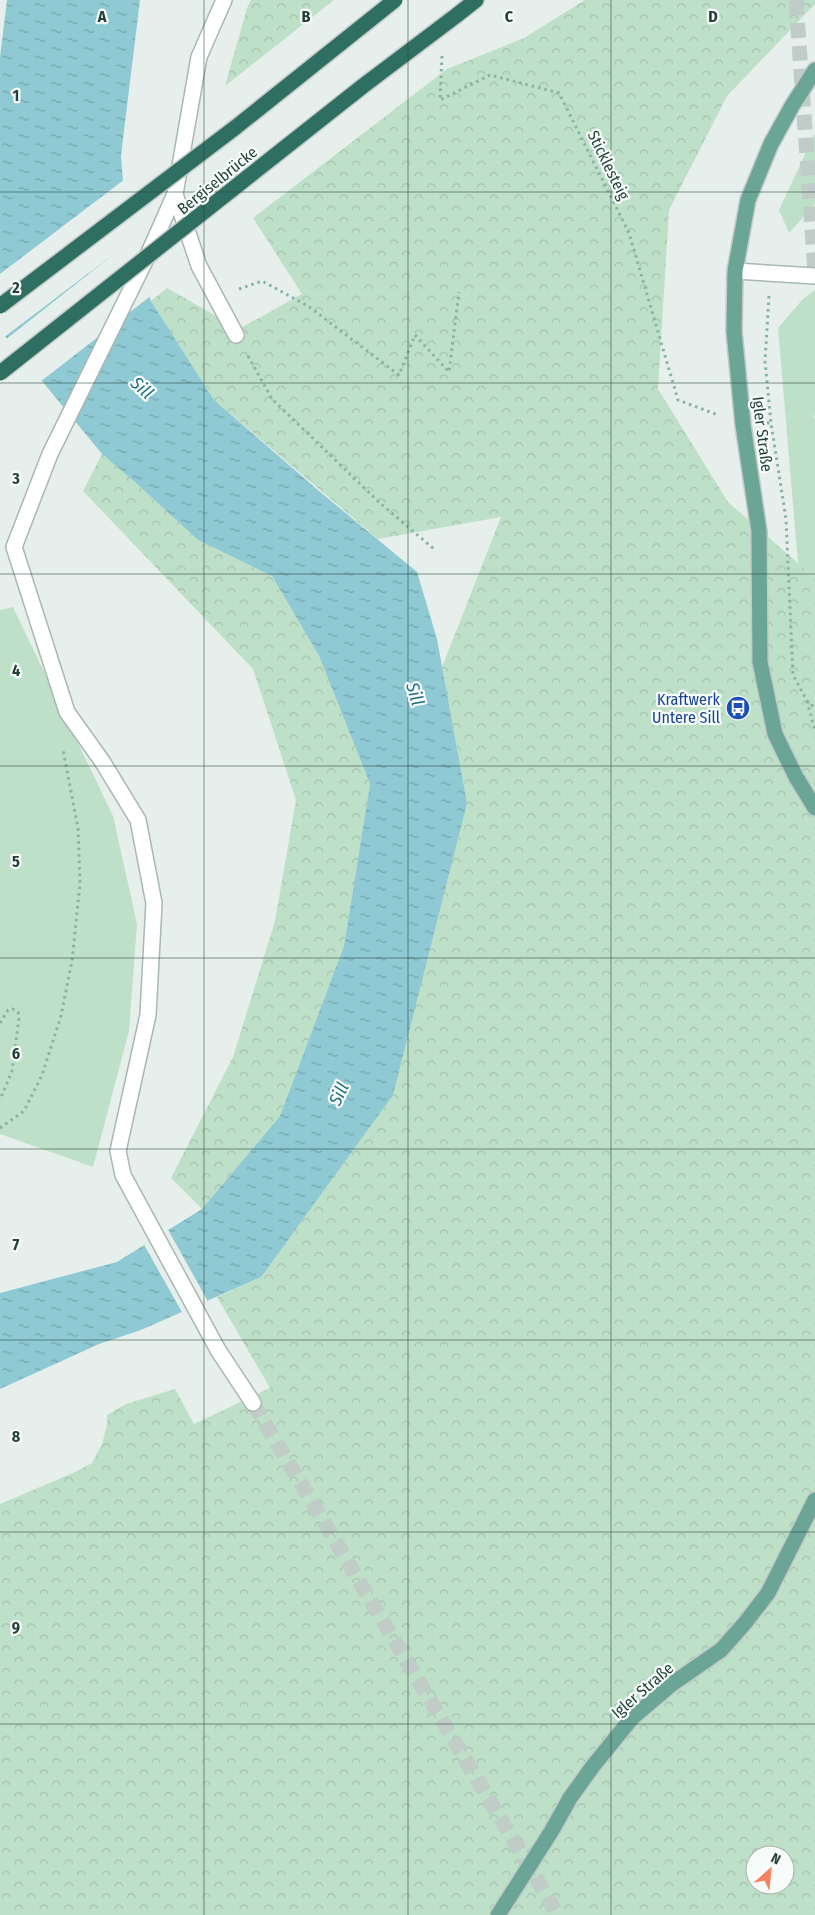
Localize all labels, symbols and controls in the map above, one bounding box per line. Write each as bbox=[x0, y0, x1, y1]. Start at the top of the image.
text: A bbox=[97, 7, 107, 26]
text: B bbox=[302, 7, 311, 26]
text: C bbox=[505, 7, 514, 26]
text: D bbox=[708, 7, 718, 26]
text: 1 bbox=[13, 86, 19, 105]
street label: Sticklesteig bbox=[584, 127, 634, 203]
street label: Bergiselbrücke bbox=[174, 142, 261, 218]
text: 2 bbox=[11, 278, 20, 297]
water label: Sill bbox=[125, 372, 158, 404]
street label: Igler Straße bbox=[748, 395, 777, 473]
text: 3 bbox=[11, 469, 20, 488]
text: 4 bbox=[12, 661, 20, 680]
water label: Sill bbox=[401, 679, 429, 708]
place label: Kraftwerk Untere Sill bbox=[652, 690, 721, 727]
bus stop icon: Kraftwerk Untere Sill bbox=[725, 695, 751, 721]
text: 5 bbox=[12, 852, 20, 871]
text: 6 bbox=[12, 1044, 20, 1063]
water label: Sill bbox=[324, 1079, 354, 1110]
text: 7 bbox=[13, 1235, 20, 1254]
text: 8 bbox=[12, 1427, 21, 1446]
text: 9 bbox=[12, 1618, 20, 1637]
street label: Igler Straße bbox=[608, 1658, 677, 1722]
north arrow bbox=[745, 1845, 795, 1895]
text: N bbox=[768, 1849, 783, 1868]

